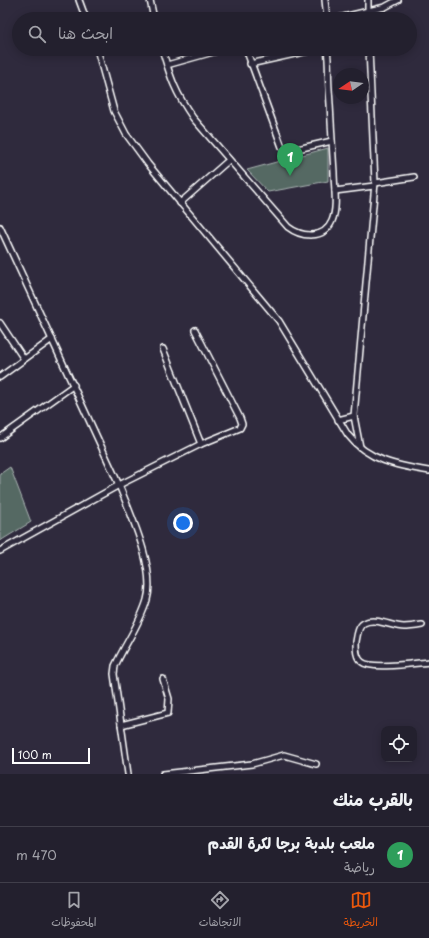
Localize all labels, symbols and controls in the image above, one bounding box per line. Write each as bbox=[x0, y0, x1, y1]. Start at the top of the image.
search box bbox=[12, 12, 417, 56]
text: ابحث هنا bbox=[58, 21, 113, 44]
icon: search bbox=[26, 23, 48, 45]
north arrow bbox=[333, 68, 369, 104]
pin: 1 bbox=[277, 143, 303, 176]
your location bbox=[173, 513, 193, 533]
map controls bbox=[381, 726, 417, 762]
button: locate bbox=[381, 726, 417, 762]
scale bar bbox=[12, 746, 90, 765]
text: 100 m bbox=[18, 746, 52, 763]
text: بالقرب منك bbox=[333, 786, 413, 812]
text: ملعب بلدبة برجا لكرة القدم bbox=[208, 831, 375, 854]
text: 470 m bbox=[16, 845, 57, 864]
text: 1 bbox=[397, 845, 403, 864]
text: رياضة bbox=[344, 857, 375, 876]
tab: المحفوظات bbox=[51, 889, 96, 932]
tab: الاتجاهات bbox=[199, 889, 241, 932]
tab: الخريطة bbox=[344, 889, 378, 932]

